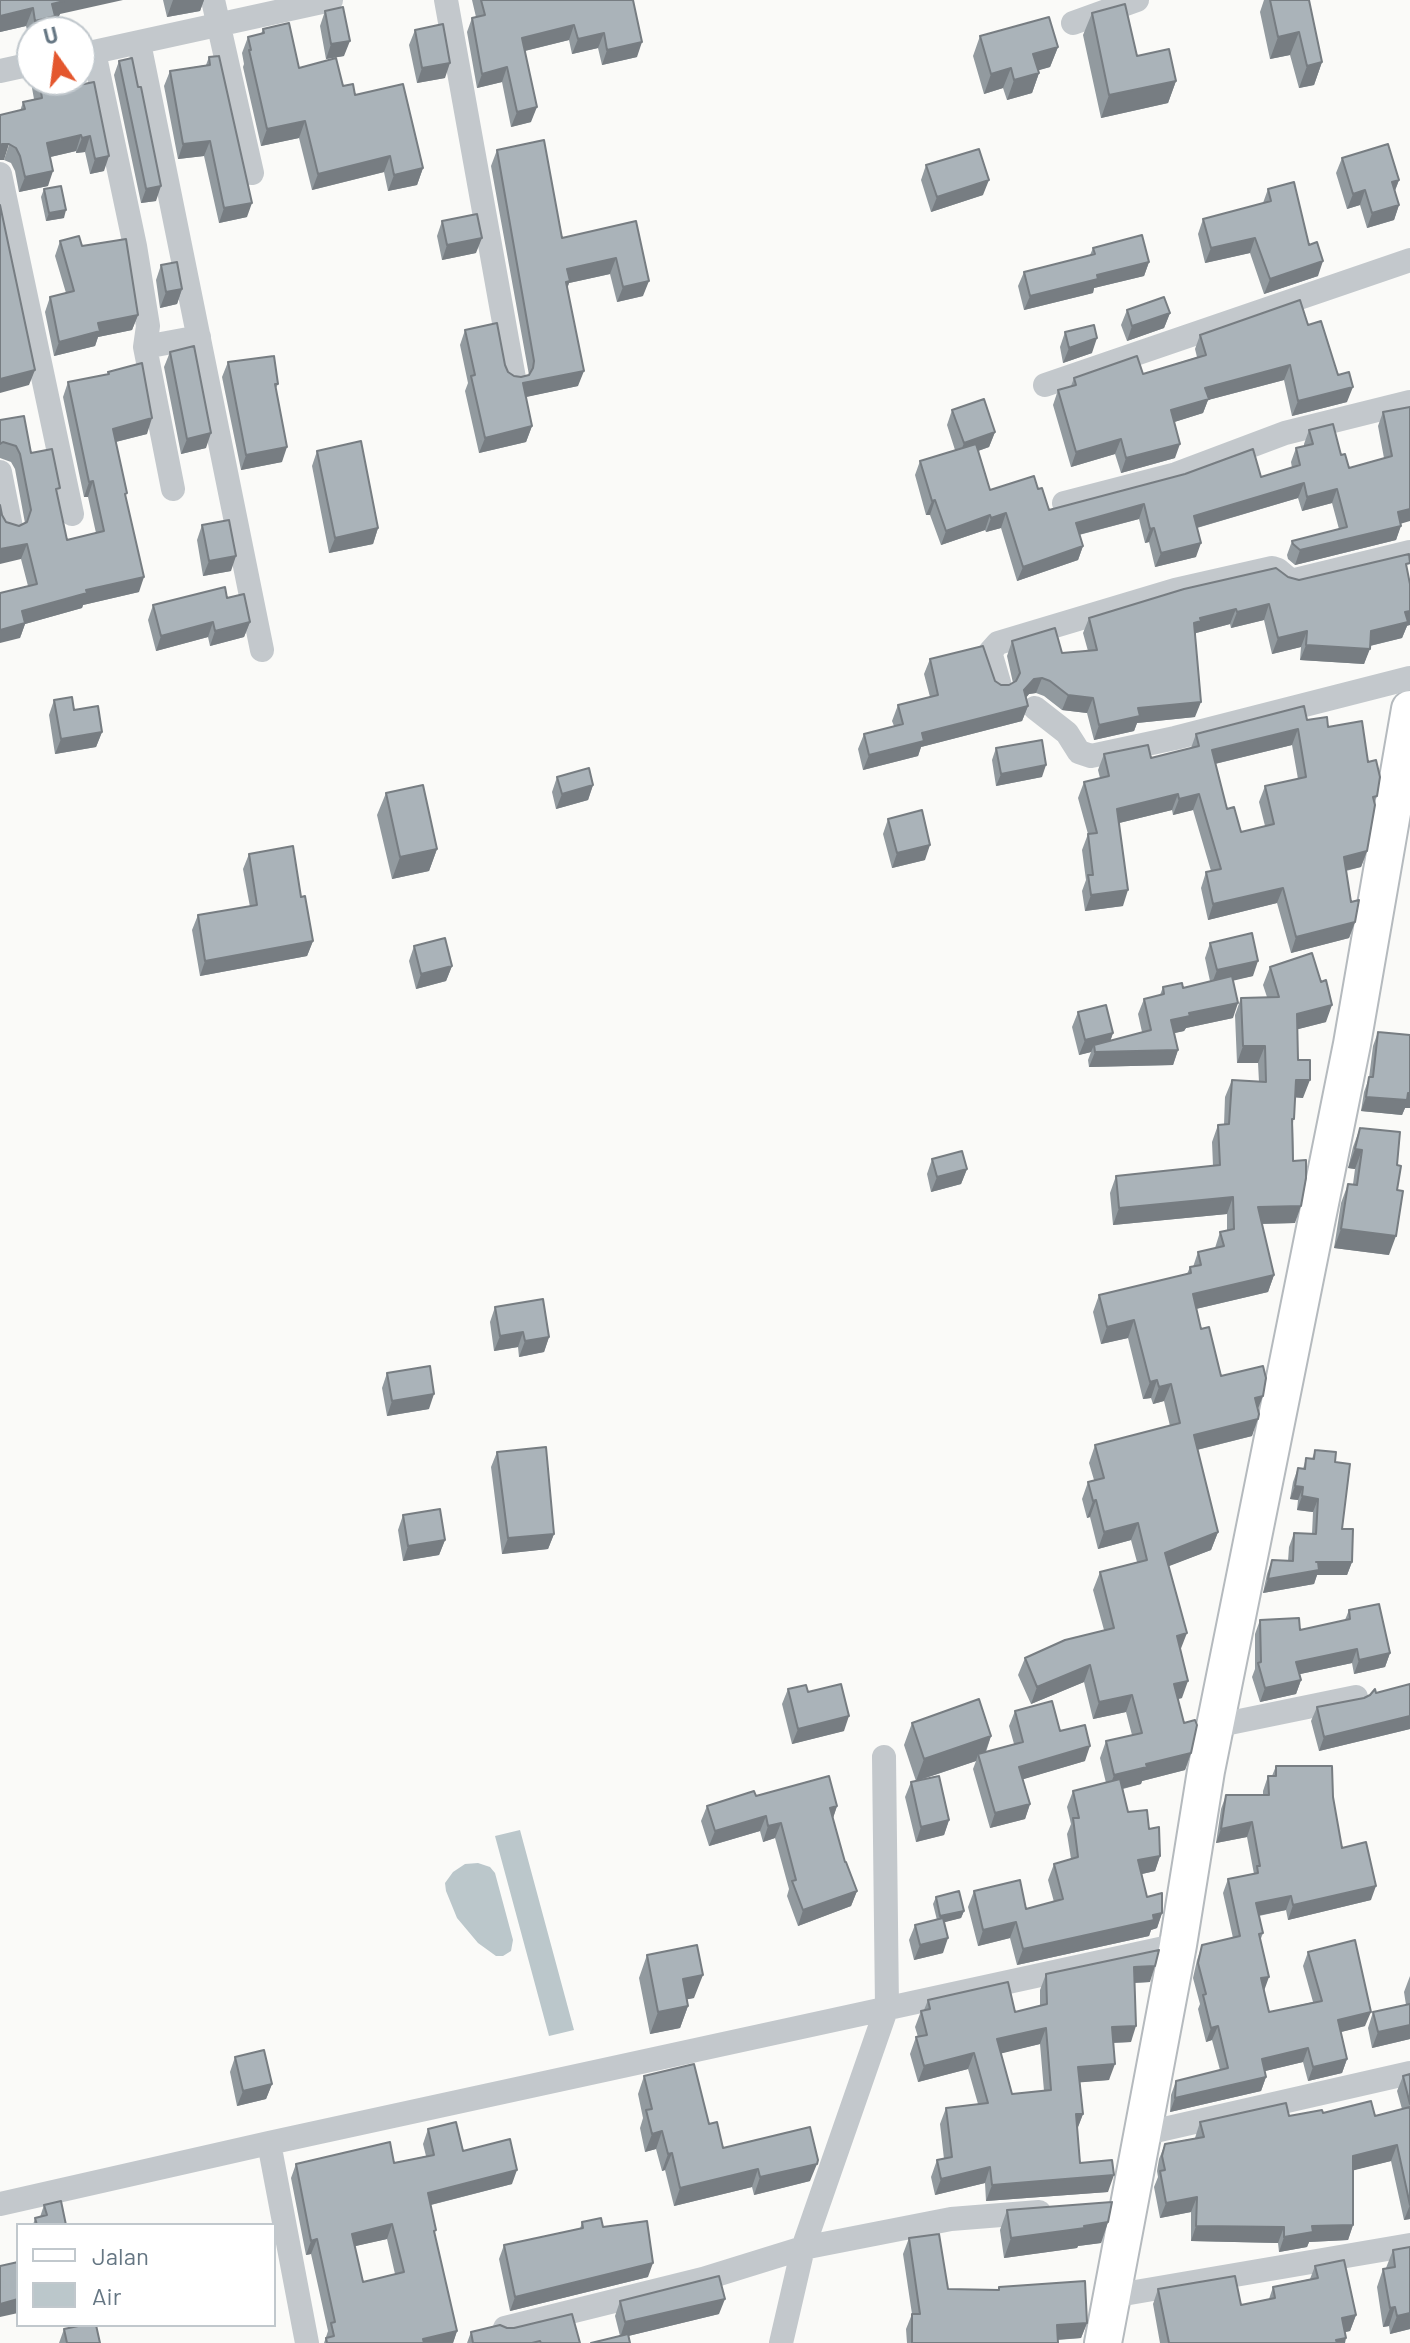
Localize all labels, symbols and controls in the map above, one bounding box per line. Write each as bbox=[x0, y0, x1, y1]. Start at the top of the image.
north arrow bbox=[16, 16, 96, 96]
text: U bbox=[41, 20, 61, 49]
legend bbox=[16, 2223, 276, 2327]
text: Jalan bbox=[92, 2241, 149, 2270]
text: Air bbox=[92, 2281, 121, 2310]

